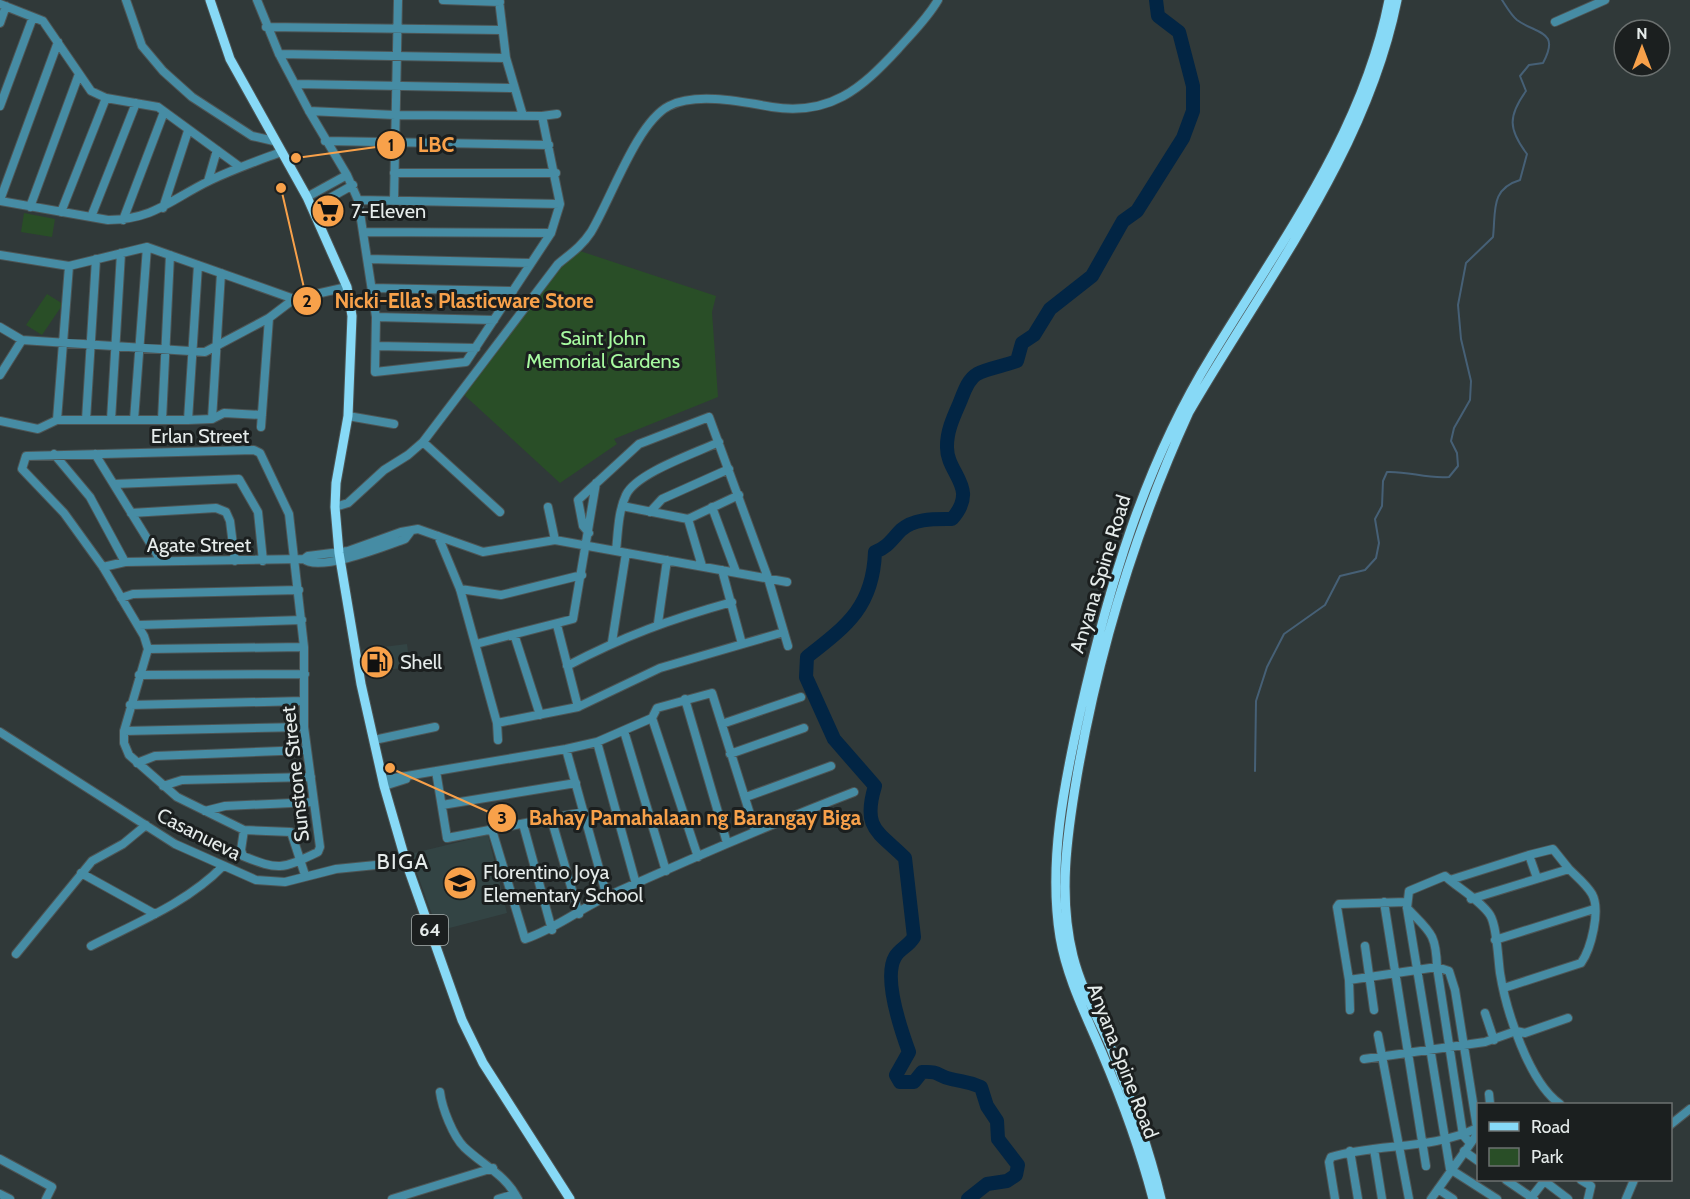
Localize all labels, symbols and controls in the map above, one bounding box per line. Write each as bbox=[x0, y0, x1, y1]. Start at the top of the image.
north arrow bbox=[1612, 18, 1672, 78]
text: N bbox=[1636, 24, 1648, 43]
callout: LBC bbox=[376, 125, 466, 164]
text: LBC bbox=[418, 132, 454, 157]
text: 1 bbox=[388, 134, 394, 156]
supermarket icon: 7-Eleven bbox=[310, 193, 346, 229]
place label: 7-Eleven bbox=[351, 199, 426, 223]
callout: Nicki-Ella's Plasticware Store bbox=[292, 282, 605, 321]
text: Nicki-Ella's Plasticware Store bbox=[334, 288, 594, 313]
text: 2 bbox=[302, 290, 312, 312]
park label: Saint John Memorial Gardens bbox=[526, 326, 680, 373]
street label: Erlan Street bbox=[151, 424, 250, 448]
street label: Anyana Spine Road bbox=[1065, 492, 1135, 656]
street label: Agate Street bbox=[147, 533, 251, 557]
fuel station icon: Shell bbox=[359, 644, 395, 680]
place label: Shell bbox=[400, 650, 442, 674]
street label: Sunstone Street bbox=[276, 705, 314, 843]
callout: Bahay Pamahalaan ng Barangay Biga bbox=[487, 798, 873, 837]
street label: Casanueva bbox=[153, 803, 245, 866]
text: Bahay Pamahalaan ng Barangay Biga bbox=[529, 805, 862, 830]
text: 3 bbox=[497, 807, 507, 829]
district label: BIGA bbox=[376, 848, 430, 875]
place label: Florentino Joya Elementary School bbox=[483, 860, 644, 907]
school or university icon: Florentino Joya Elementary School bbox=[442, 865, 478, 901]
road number: 64 bbox=[412, 915, 448, 945]
street label: Anyana Spine Road bbox=[1082, 980, 1164, 1142]
legend bbox=[1477, 1103, 1672, 1181]
text: Road bbox=[1531, 1116, 1570, 1138]
text: Park bbox=[1531, 1146, 1564, 1168]

